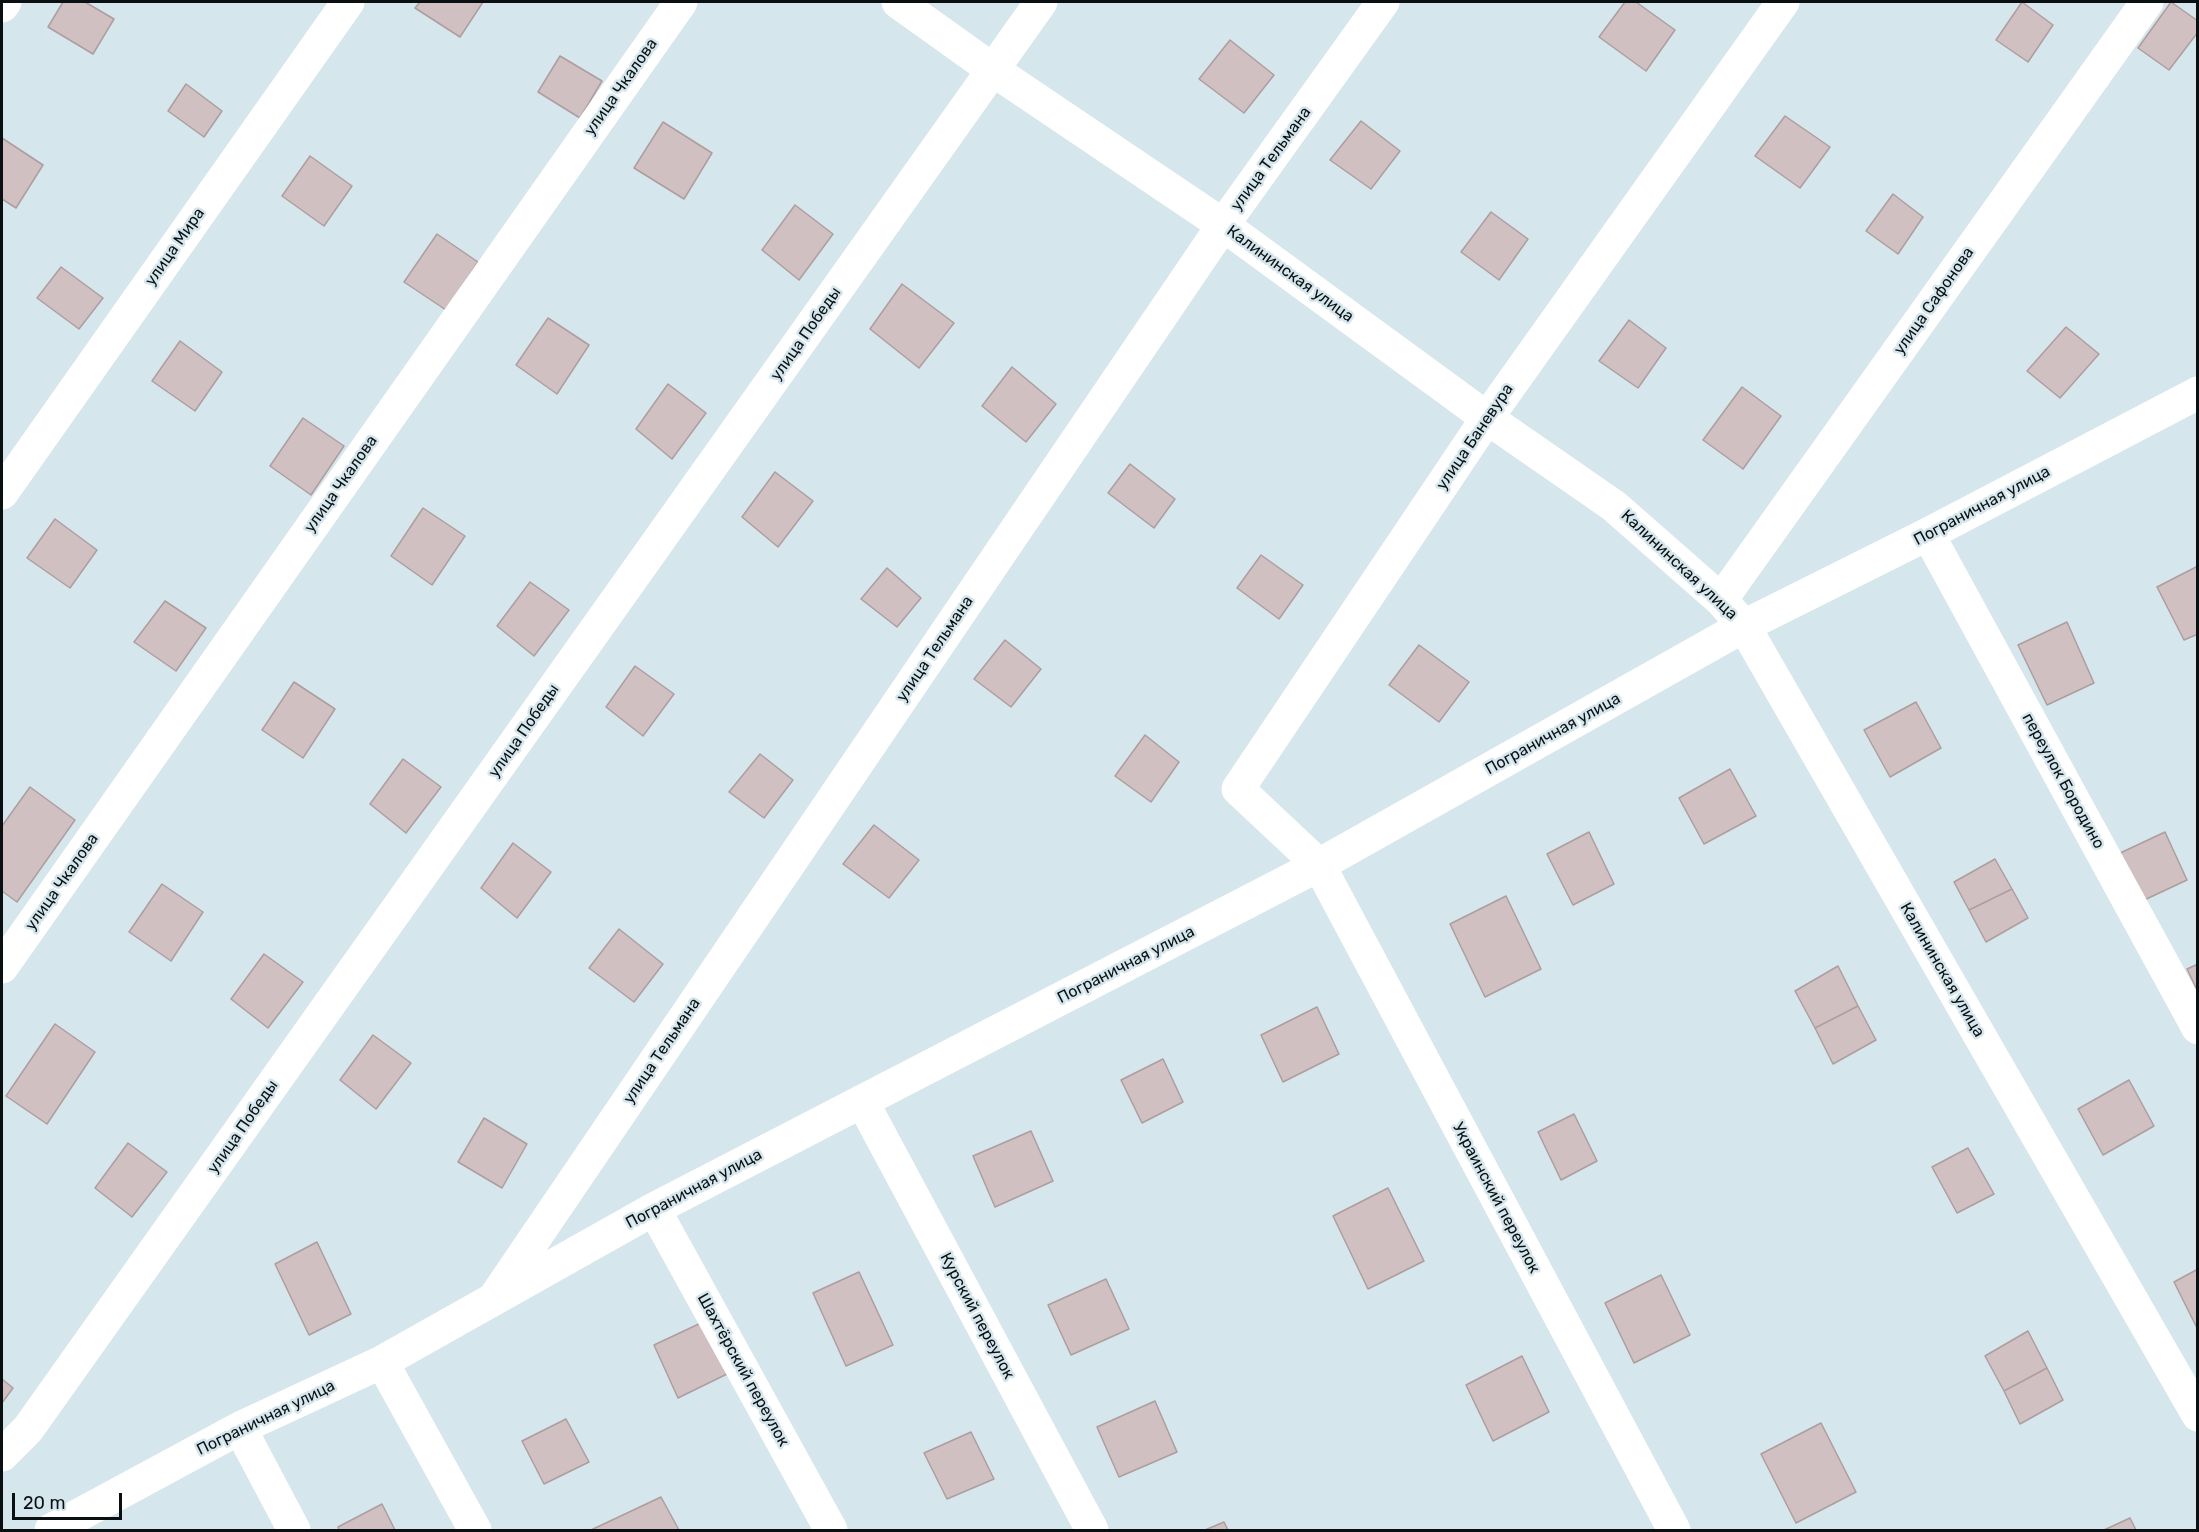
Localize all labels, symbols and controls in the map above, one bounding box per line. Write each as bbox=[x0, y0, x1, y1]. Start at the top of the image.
street label: улица Чкалова bbox=[580, 35, 662, 139]
street label: улица Тельмана bbox=[1227, 103, 1315, 215]
street label: улица Мира bbox=[141, 204, 209, 290]
street label: Калининская улица bbox=[1223, 221, 1357, 327]
street label: улица Сафонова bbox=[1890, 244, 1978, 358]
street label: улица Победы bbox=[767, 284, 845, 384]
street label: улица Баневура bbox=[1432, 380, 1518, 494]
street label: улица Чкалова bbox=[300, 432, 382, 536]
street label: Пограничная улица bbox=[1911, 462, 2053, 550]
street label: Калининская улица bbox=[1617, 506, 1741, 624]
street label: улица Тельмана bbox=[892, 592, 978, 706]
street label: улица Победы bbox=[485, 681, 563, 781]
street label: Пограничная улица bbox=[1482, 689, 1624, 779]
street label: переулок Бородино bbox=[2018, 710, 2108, 852]
street label: улица Чкалова bbox=[21, 830, 103, 934]
street label: Калининская улица bbox=[1896, 899, 1988, 1041]
street label: Пограничная улица bbox=[1054, 922, 1198, 1008]
street label: улица Тельмана bbox=[619, 994, 705, 1108]
street label: улица Победы bbox=[204, 1077, 282, 1177]
street label: Украинский переулок bbox=[1448, 1119, 1544, 1277]
street label: Пограничная улица bbox=[623, 1145, 765, 1233]
street label: Курский переулок bbox=[936, 1249, 1018, 1383]
street label: Шахтёрский переулок bbox=[693, 1290, 793, 1450]
street label: Пограничная улица bbox=[194, 1376, 338, 1460]
scale bar bbox=[15, 1481, 124, 1519]
text: 20 m bbox=[23, 1492, 65, 1514]

